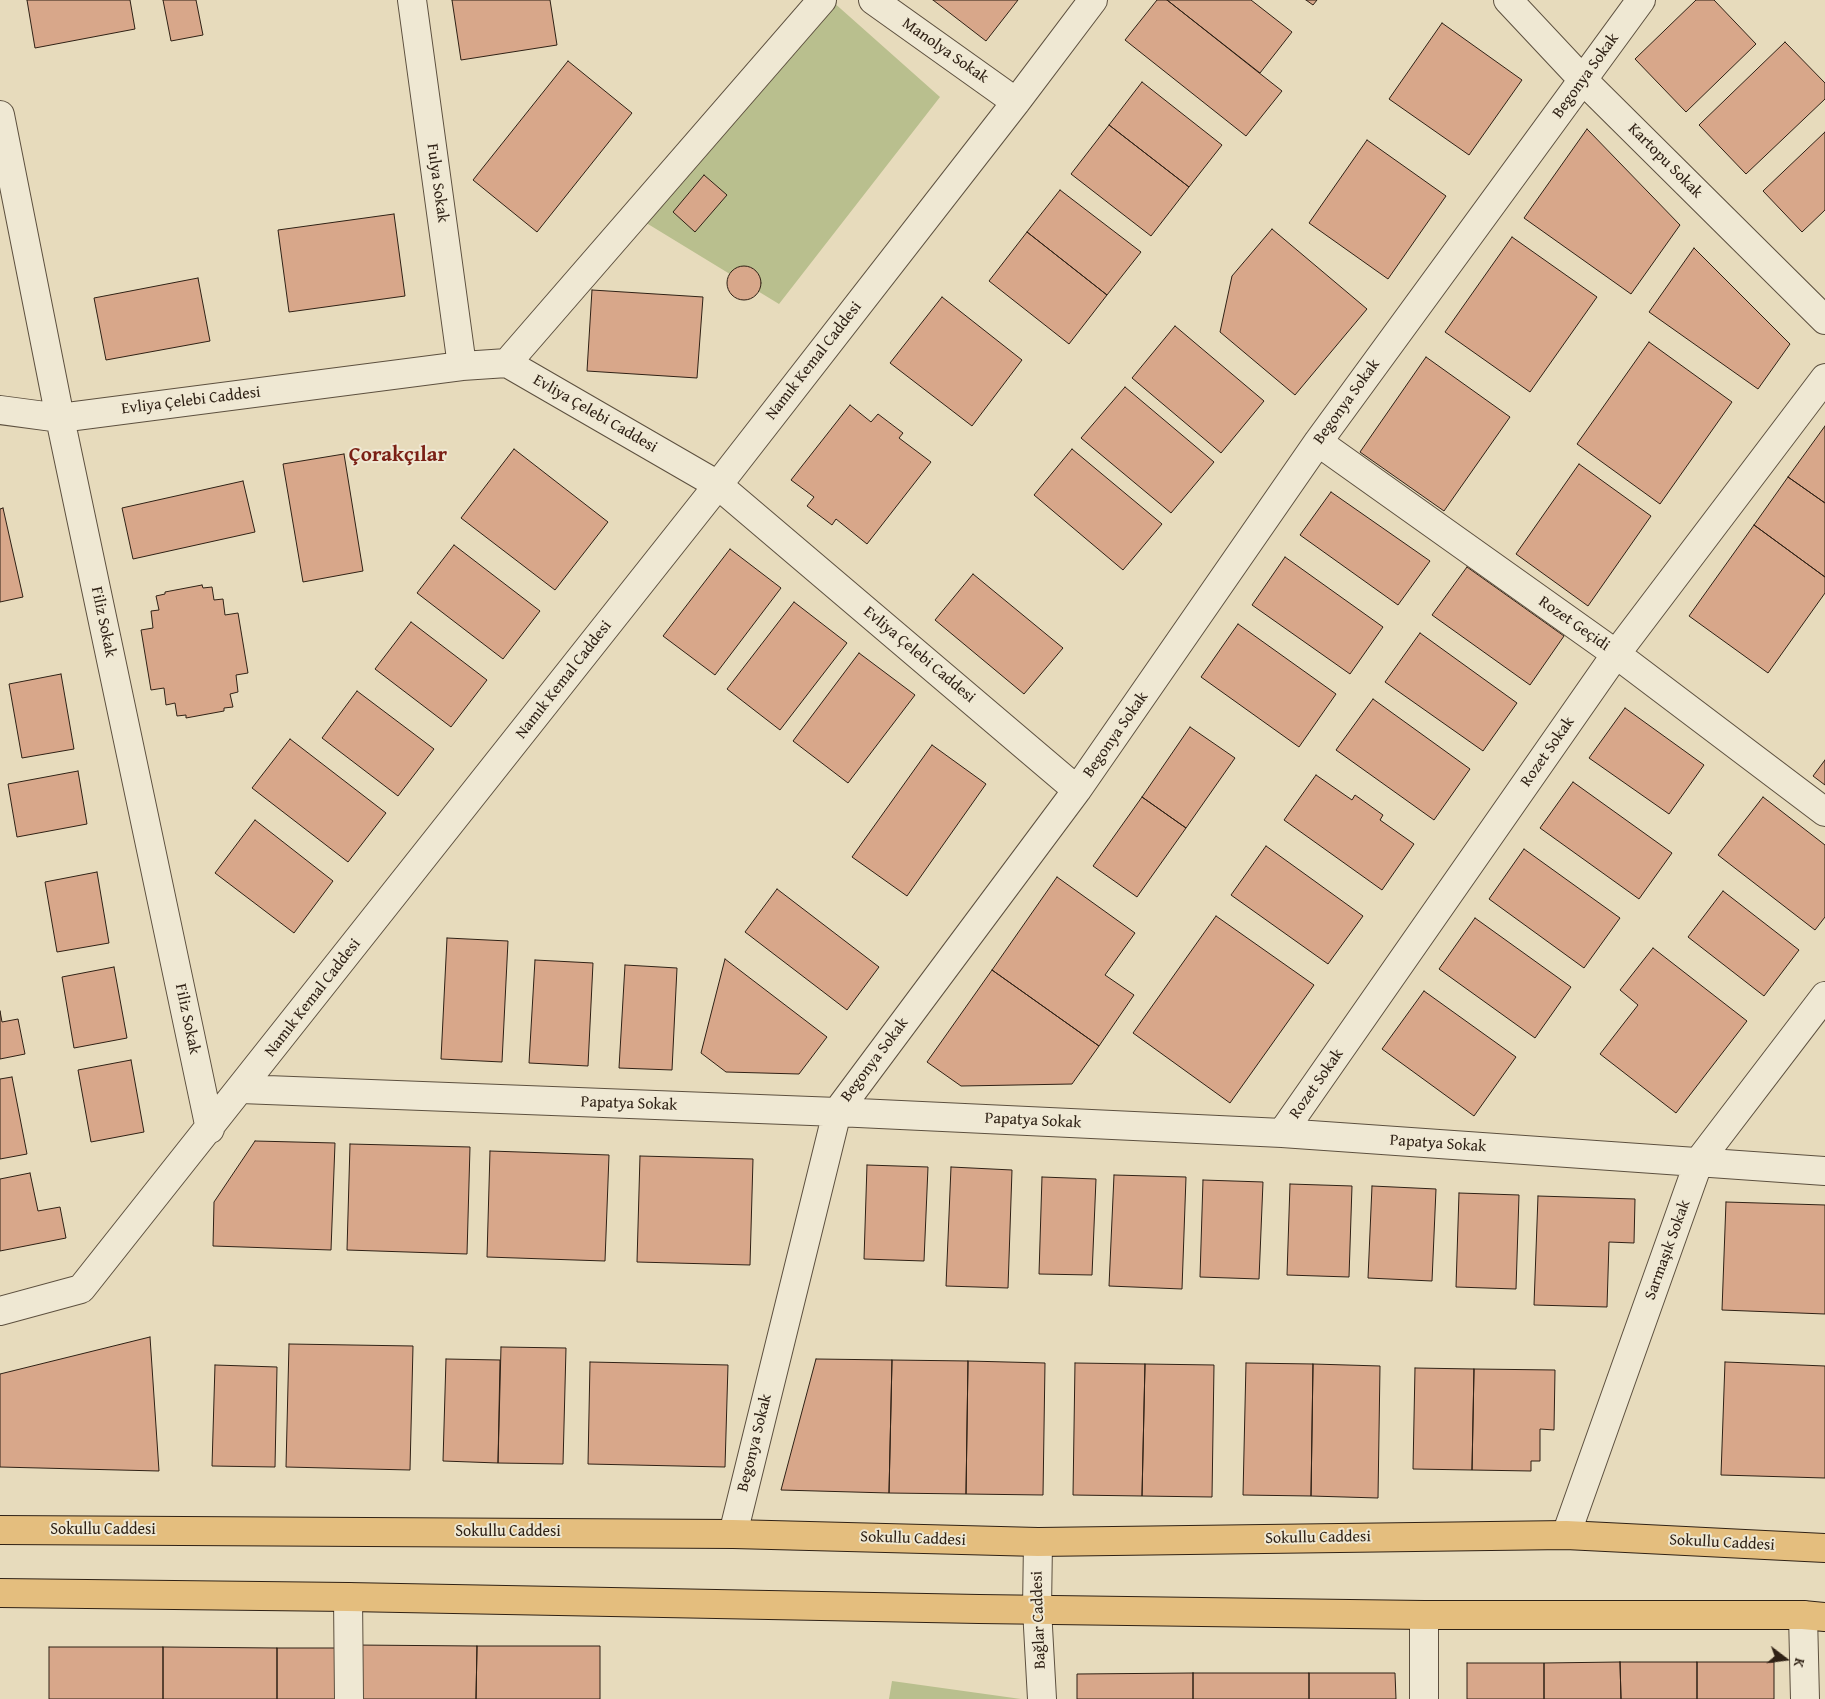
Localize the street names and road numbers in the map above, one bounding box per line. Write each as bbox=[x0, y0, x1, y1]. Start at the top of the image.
street label: Manolya Sokak bbox=[898, 14, 992, 88]
street label: Begonya Sokak bbox=[1549, 30, 1623, 122]
street label: Kartopu Sokak bbox=[1624, 120, 1706, 202]
street label: Fulya Sokak bbox=[422, 142, 452, 224]
street label: Namık Kemal Caddesi bbox=[762, 298, 866, 424]
street label: Begonya Sokak bbox=[1310, 356, 1384, 448]
street label: Evliya Çelebi Caddesi bbox=[530, 371, 660, 457]
street label: Evliya Çelebi Caddesi bbox=[120, 383, 262, 419]
street label: Filiz Sokak bbox=[86, 585, 120, 659]
street label: Rozet Geçidi bbox=[1535, 592, 1613, 656]
street label: Evliya Çelebi Caddesi bbox=[859, 603, 979, 707]
street label: Namık Kemal Caddesi bbox=[512, 617, 616, 743]
street label: Begonya Sokak bbox=[1079, 688, 1153, 782]
street label: Rozet Sokak bbox=[1517, 713, 1579, 791]
street label: Namık Kemal Caddesi bbox=[261, 935, 365, 1061]
street label: Filiz Sokak bbox=[170, 982, 204, 1056]
street label: Begonya Sokak bbox=[837, 1014, 913, 1106]
street label: Rozet Sokak bbox=[1286, 1045, 1348, 1123]
street label: Papatya Sokak bbox=[580, 1093, 678, 1115]
street label: Papatya Sokak bbox=[984, 1109, 1082, 1133]
street label: Papatya Sokak bbox=[1389, 1131, 1487, 1157]
street label: Sarmaşık Sokak bbox=[1641, 1197, 1695, 1303]
street label: Begonya Sokak bbox=[734, 1392, 776, 1494]
street label: Sokullu Caddesi bbox=[50, 1520, 156, 1540]
street label: Sokullu Caddesi bbox=[455, 1522, 561, 1542]
street label: Sokullu Caddesi bbox=[1265, 1527, 1371, 1549]
street label: Sokullu Caddesi bbox=[860, 1528, 966, 1550]
street label: Sokullu Caddesi bbox=[1669, 1531, 1775, 1555]
street label: Bağlar Caddesi bbox=[1028, 1570, 1050, 1670]

